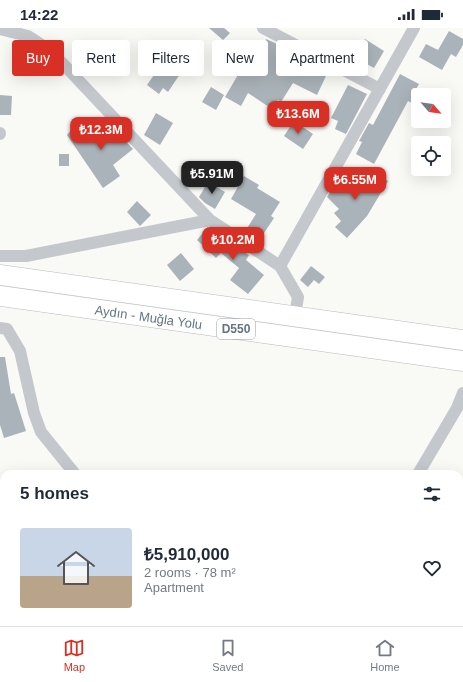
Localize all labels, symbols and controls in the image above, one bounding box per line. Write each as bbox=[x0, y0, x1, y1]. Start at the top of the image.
text: 14:22 bbox=[20, 6, 58, 23]
chip: Buy bbox=[12, 40, 64, 76]
chip: Rent bbox=[72, 40, 130, 76]
chip: Filters bbox=[138, 40, 204, 76]
chip: New bbox=[212, 40, 268, 76]
chip: Apartment bbox=[276, 40, 368, 76]
north arrow bbox=[411, 88, 451, 128]
map controls bbox=[411, 88, 451, 176]
pin: ₺13.6M bbox=[265, 101, 331, 135]
text: ₺13.6M bbox=[276, 106, 320, 121]
pin: ₺12.3M bbox=[68, 117, 134, 151]
text: ₺12.3M bbox=[79, 122, 123, 137]
button: locate bbox=[411, 136, 451, 176]
pin: ₺5.91M bbox=[179, 161, 245, 195]
text: ₺5.91M bbox=[190, 166, 234, 181]
pin: ₺6.55M bbox=[322, 167, 388, 201]
text: ₺6.55M bbox=[333, 172, 377, 187]
pin: ₺10.2M bbox=[200, 227, 266, 261]
text: ₺10.2M bbox=[211, 232, 255, 247]
street label: Aydın - Muğla Yolu bbox=[94, 302, 203, 332]
road number: D550 bbox=[217, 319, 255, 339]
icon: filters bbox=[421, 483, 443, 505]
text: 5 homes bbox=[20, 484, 89, 503]
icon: home bbox=[52, 544, 100, 592]
text: ₺5,910,000 bbox=[144, 545, 229, 564]
icon: heart bbox=[421, 557, 443, 579]
text: 2 rooms · 78 m² bbox=[144, 565, 236, 580]
text: Apartment bbox=[144, 580, 204, 595]
tab: Map bbox=[63, 637, 85, 673]
tab: Saved bbox=[212, 637, 243, 673]
tab: Home bbox=[370, 637, 400, 673]

